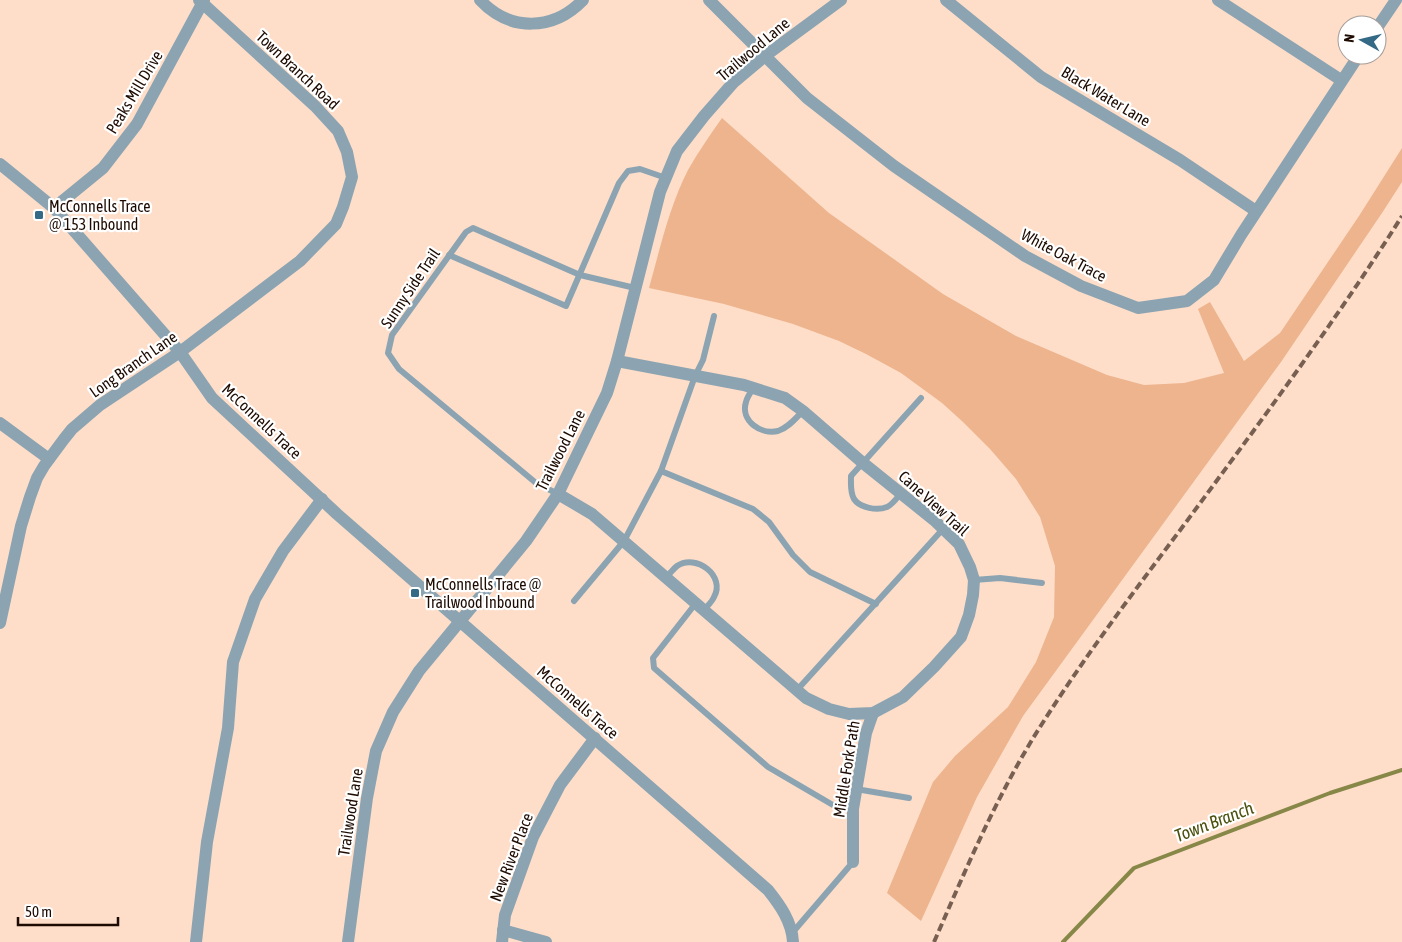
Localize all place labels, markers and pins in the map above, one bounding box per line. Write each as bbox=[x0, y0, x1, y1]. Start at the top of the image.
place label: McConnells Trace @ 153 Inbound bbox=[49, 197, 151, 233]
marker: McConnells Trace @ 153 Inbound bbox=[33, 209, 45, 221]
place label: McConnells Trace @ Trailwood Inbound bbox=[425, 575, 541, 611]
marker: McConnells Trace @ Trailwood Inbound bbox=[409, 587, 421, 599]

